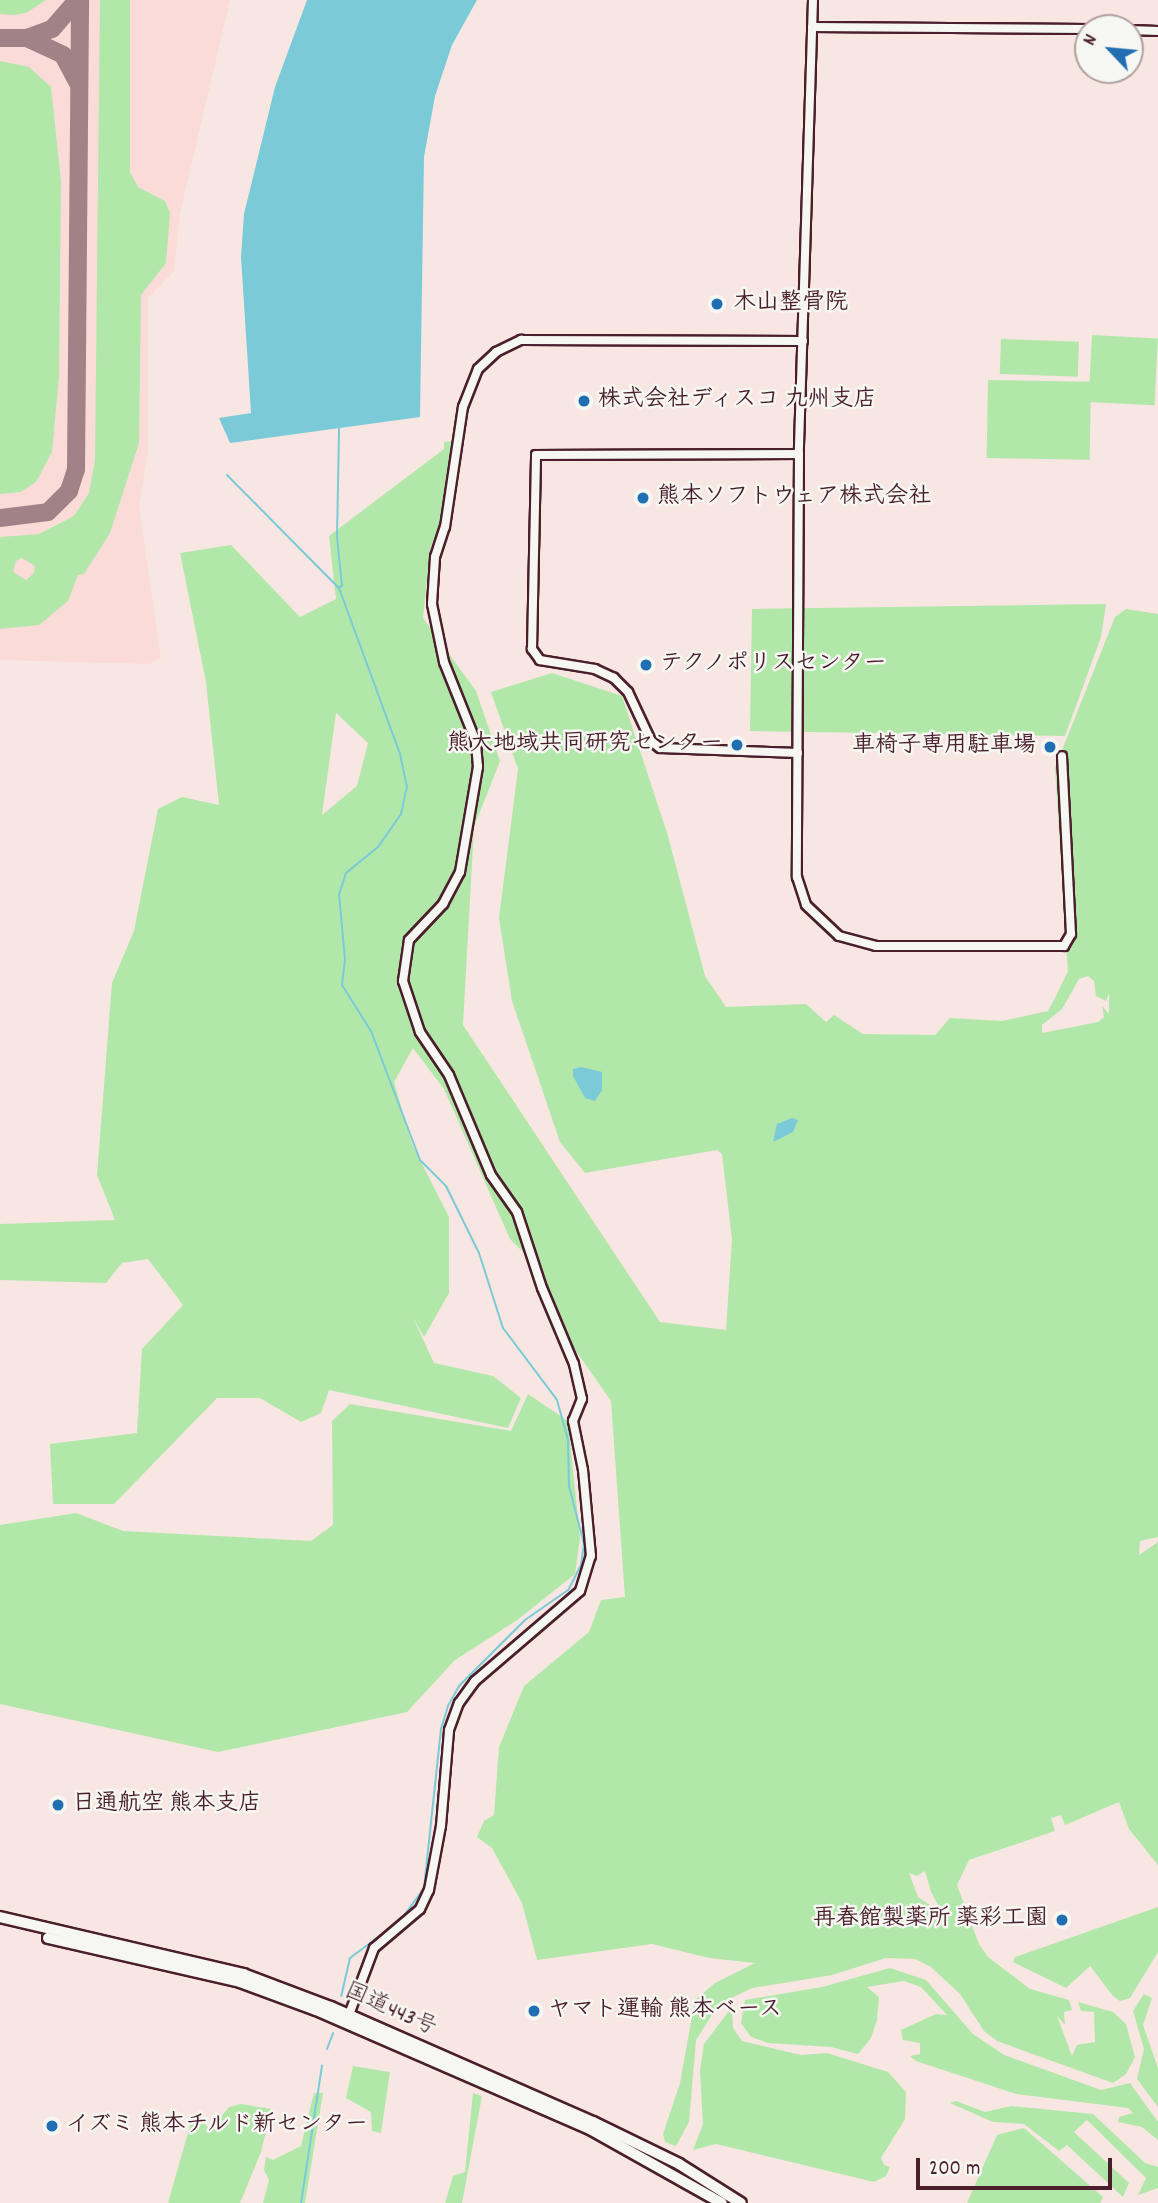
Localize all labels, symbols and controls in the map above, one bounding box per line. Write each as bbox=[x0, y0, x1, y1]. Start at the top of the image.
north arrow bbox=[1074, 14, 1144, 84]
text: N bbox=[1077, 30, 1106, 51]
place label: 木山整骨院 bbox=[733, 290, 848, 318]
marker: 木山整骨院 bbox=[707, 294, 727, 314]
place label: 株式会社ディスコ 九州支店 bbox=[598, 387, 879, 415]
marker: 株式会社ディスコ 九州支店 bbox=[576, 393, 592, 409]
place label: 熊本ソフトウェア株式会社 bbox=[657, 484, 933, 512]
marker: 熊本ソフトウェア株式会社 bbox=[635, 490, 651, 506]
place label: テクノポリスセンター bbox=[660, 651, 890, 679]
marker: テクノポリスセンター bbox=[638, 657, 654, 673]
place label: 熊大地域共同研究センター bbox=[447, 731, 723, 759]
place label: 車椅子専用駐車場 bbox=[852, 733, 1036, 761]
marker: 熊大地域共同研究センター bbox=[729, 737, 745, 753]
marker: 車椅子専用駐車場 bbox=[1042, 739, 1058, 755]
place label: 日通航空 熊本支店 bbox=[72, 1791, 261, 1819]
marker: 日通航空 熊本支店 bbox=[50, 1797, 66, 1813]
place label: 再春館製薬所 薬彩工園 bbox=[813, 1906, 1048, 1934]
marker: 再春館製薬所 薬彩工園 bbox=[1054, 1912, 1070, 1928]
street label: 国道443号 bbox=[339, 1978, 441, 2044]
place label: ヤマト運輸 熊本ベース bbox=[548, 1997, 783, 2025]
marker: ヤマト運輸 熊本ベース bbox=[526, 2003, 542, 2019]
place label: イズミ 熊本チルド新センター bbox=[66, 2112, 370, 2140]
marker: イズミ 熊本チルド新センター bbox=[44, 2118, 60, 2134]
scale bar bbox=[920, 2144, 1116, 2188]
text: 200 m bbox=[929, 2155, 980, 2185]

